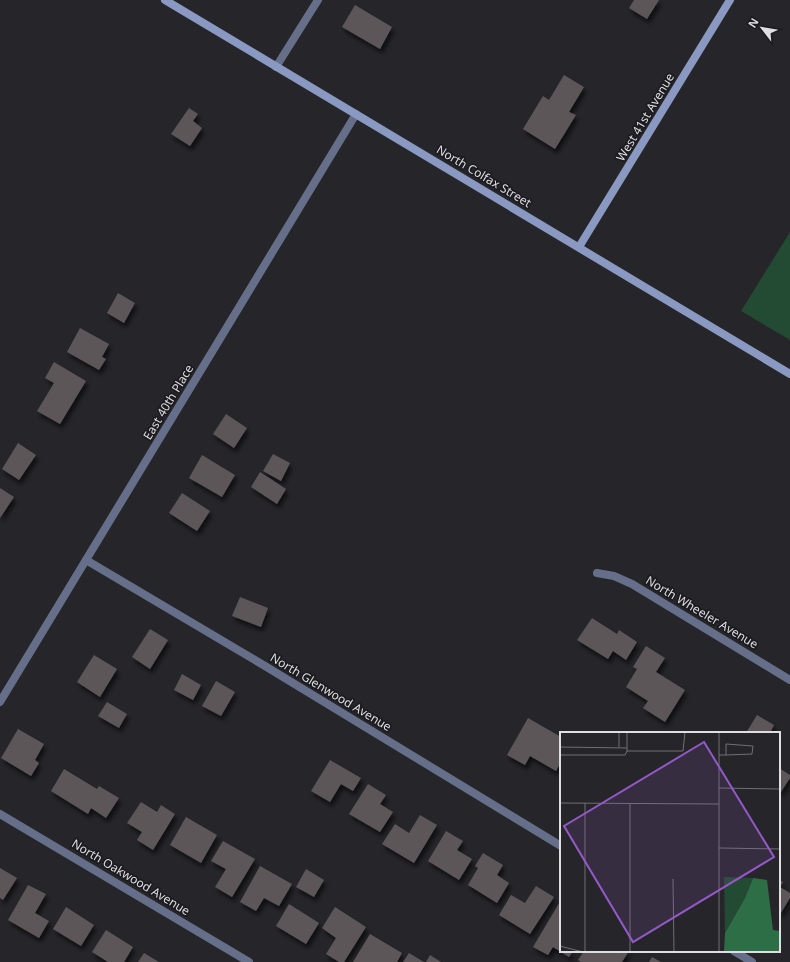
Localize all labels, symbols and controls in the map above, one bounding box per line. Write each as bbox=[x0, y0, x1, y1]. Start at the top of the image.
north arrow bbox=[742, 8, 782, 48]
text: N bbox=[744, 15, 762, 30]
street label: West 41st Avenue bbox=[612, 70, 678, 164]
street label: North Colfax Street bbox=[433, 141, 535, 211]
street label: East 40th Place bbox=[139, 361, 197, 443]
street label: North Wheeler Avenue bbox=[643, 572, 762, 652]
street label: North Glenwood Avenue bbox=[267, 649, 395, 735]
inset map bbox=[560, 732, 780, 952]
street label: North Oakwood Avenue bbox=[69, 835, 194, 919]

